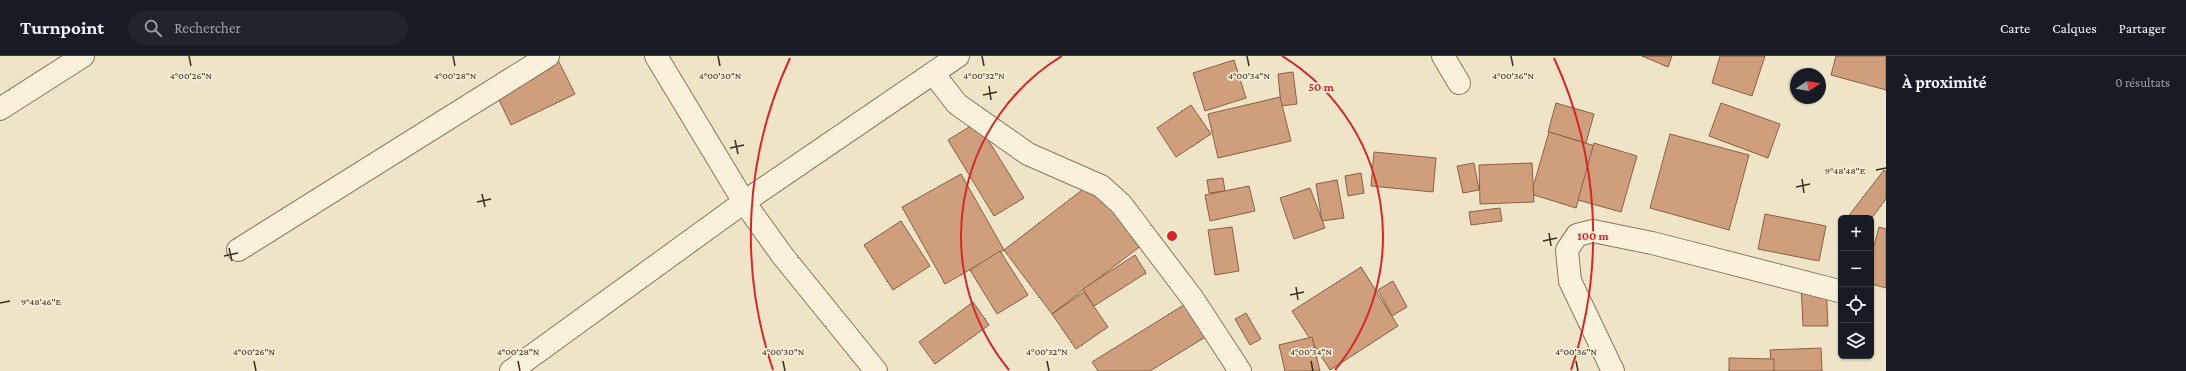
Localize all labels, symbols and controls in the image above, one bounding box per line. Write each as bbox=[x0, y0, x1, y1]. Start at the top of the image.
search box bbox=[128, 10, 408, 46]
text: Turnpoint bbox=[20, 17, 104, 38]
icon: search bbox=[142, 17, 164, 39]
text: Rechercher bbox=[174, 20, 241, 36]
text: Carte bbox=[2000, 20, 2030, 36]
text: Calques bbox=[2052, 20, 2097, 36]
text: Partager bbox=[2119, 20, 2166, 36]
north arrow bbox=[1790, 68, 1826, 104]
text: 4°00'26"N bbox=[170, 70, 213, 81]
text: 4°00'28"N bbox=[434, 70, 477, 81]
text: 4°00'30"N bbox=[699, 70, 742, 81]
text: 4°00'32"N bbox=[963, 70, 1005, 81]
text: 4°00'34"N bbox=[1228, 70, 1270, 81]
text: 4°00'36"N bbox=[1492, 70, 1535, 81]
text: À proximité bbox=[1902, 73, 1986, 92]
text: 0 résultats bbox=[2115, 75, 2170, 90]
text: 50 m bbox=[1308, 80, 1335, 94]
text: 9°48'48"E bbox=[1825, 165, 1866, 176]
map controls bbox=[1838, 215, 1874, 359]
button: + bbox=[1838, 215, 1874, 251]
centre of rings bbox=[1165, 229, 1179, 243]
text: 100 m bbox=[1577, 229, 1610, 243]
button: − bbox=[1838, 251, 1874, 287]
button: locate bbox=[1838, 287, 1874, 323]
text: 9°48'46"E bbox=[21, 296, 62, 307]
button: layers bbox=[1838, 323, 1874, 359]
text: 4°00'26"N bbox=[233, 346, 276, 357]
text: 4°00'28"N bbox=[497, 346, 540, 357]
text: 4°00'30"N bbox=[762, 346, 805, 357]
text: 4°00'32"N bbox=[1026, 346, 1068, 357]
text: 4°00'34"N bbox=[1290, 346, 1332, 357]
text: 4°00'36"N bbox=[1555, 346, 1598, 357]

